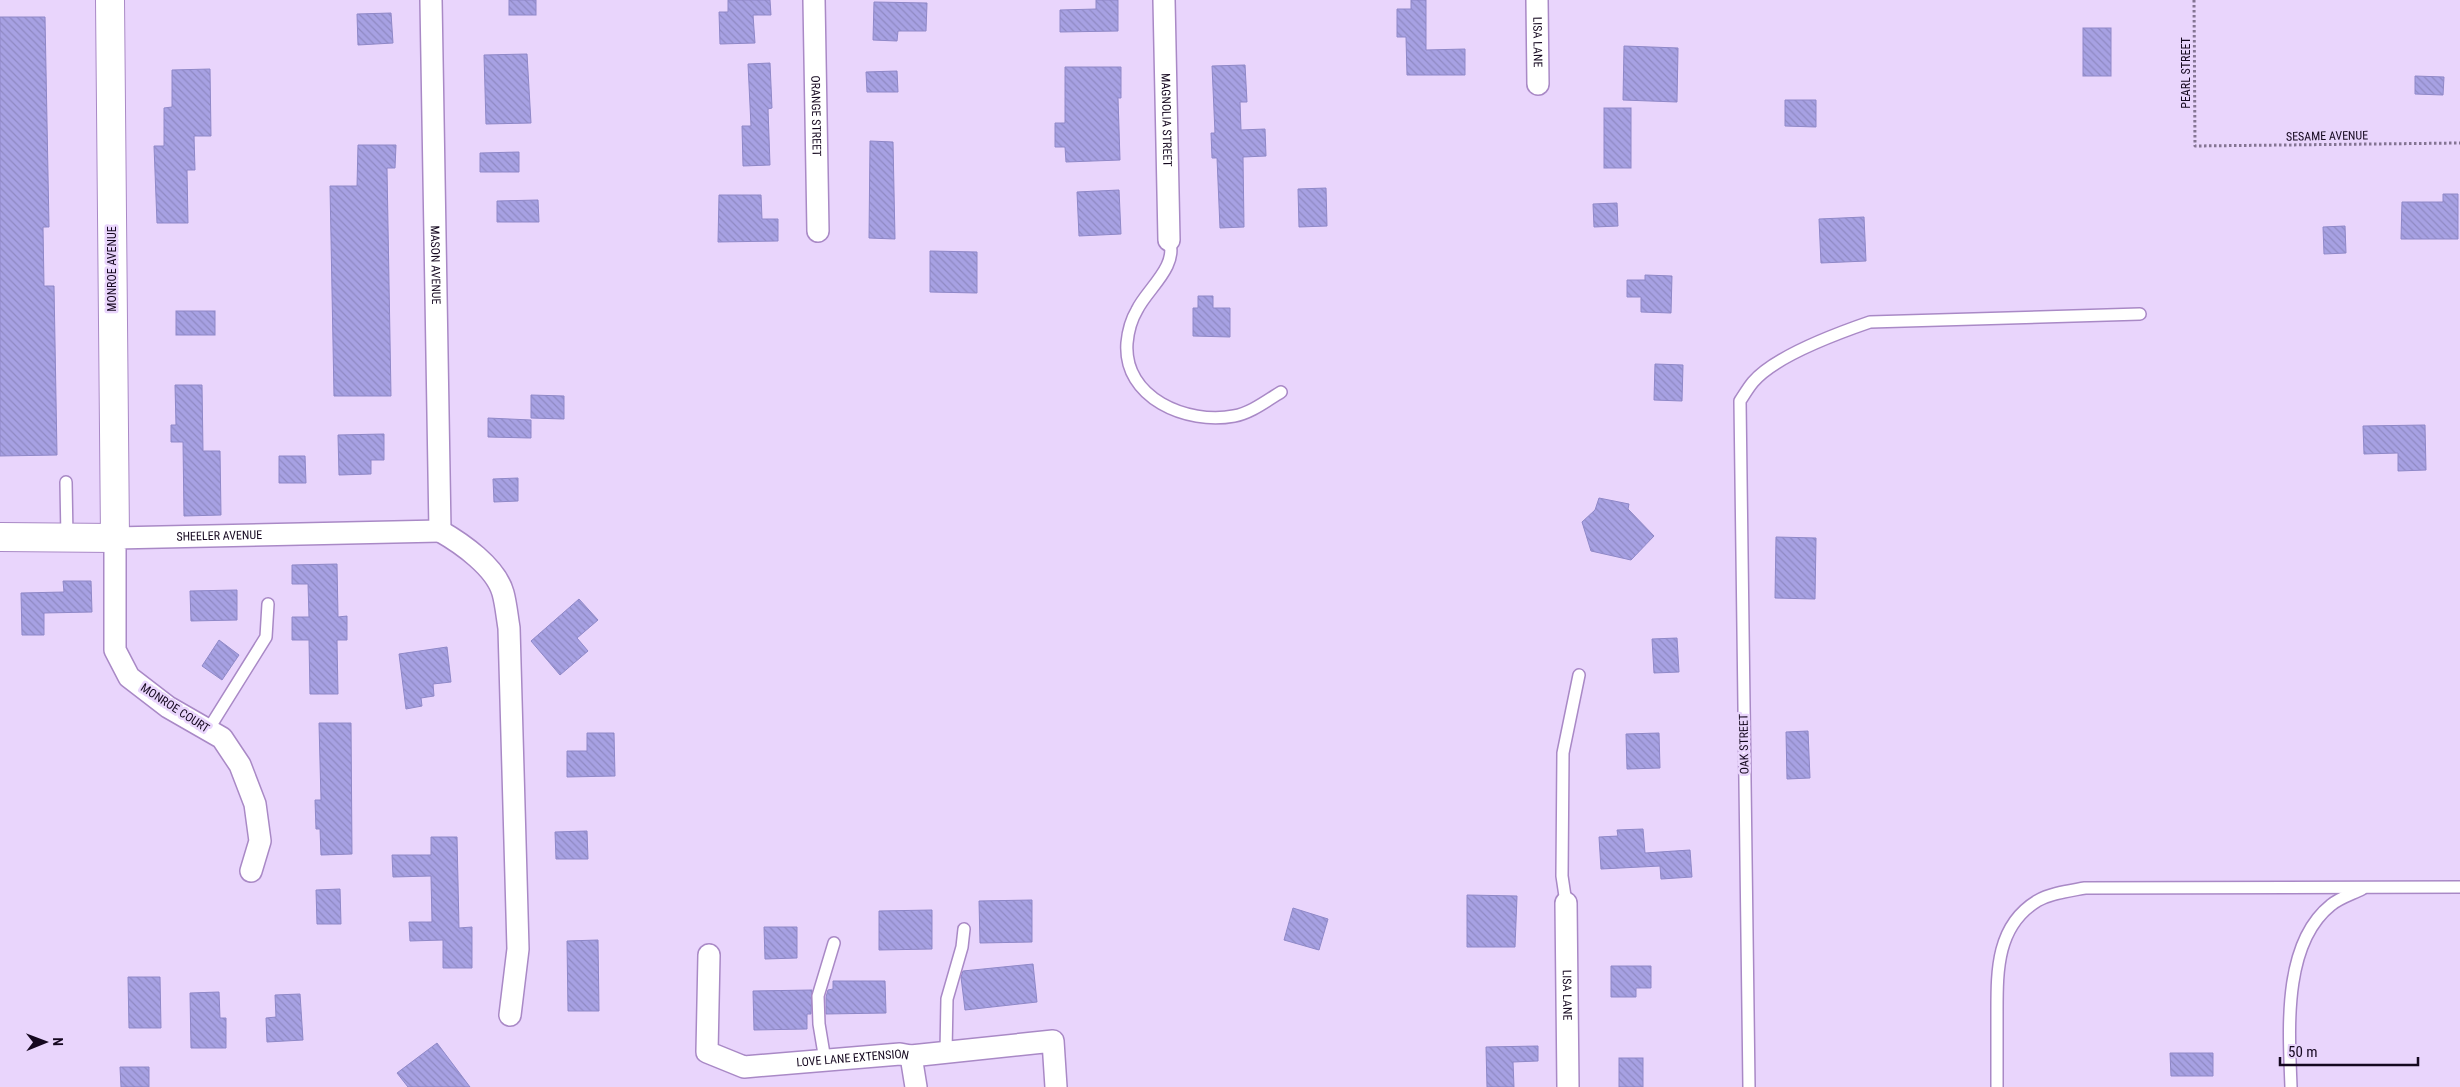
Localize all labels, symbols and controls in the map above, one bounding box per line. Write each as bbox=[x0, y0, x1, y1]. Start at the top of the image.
street label: LISA LANE bbox=[1530, 17, 1545, 68]
street label: PEARL STREET bbox=[2179, 37, 2193, 109]
street label: MAGNOLIA STREET bbox=[1159, 73, 1174, 167]
street label: ORANGE STREET bbox=[808, 75, 824, 157]
street label: SESAME AVENUE bbox=[2286, 128, 2368, 144]
street label: MASON AVENUE bbox=[428, 225, 443, 305]
street label: MONROE AVENUE bbox=[105, 226, 119, 312]
street label: SHEELER AVENUE bbox=[176, 528, 262, 544]
street label: MONROE COURT bbox=[138, 681, 212, 735]
street label: OAK STREET bbox=[1736, 714, 1752, 774]
street label: LISA LANE bbox=[1560, 970, 1574, 1020]
north arrow bbox=[20, 1017, 70, 1067]
scale bar bbox=[2280, 1034, 2418, 1066]
text: N bbox=[50, 1037, 66, 1046]
text: 50 m bbox=[2288, 1043, 2318, 1061]
street label: LOVE LANE EXTENSION bbox=[796, 1047, 910, 1070]

